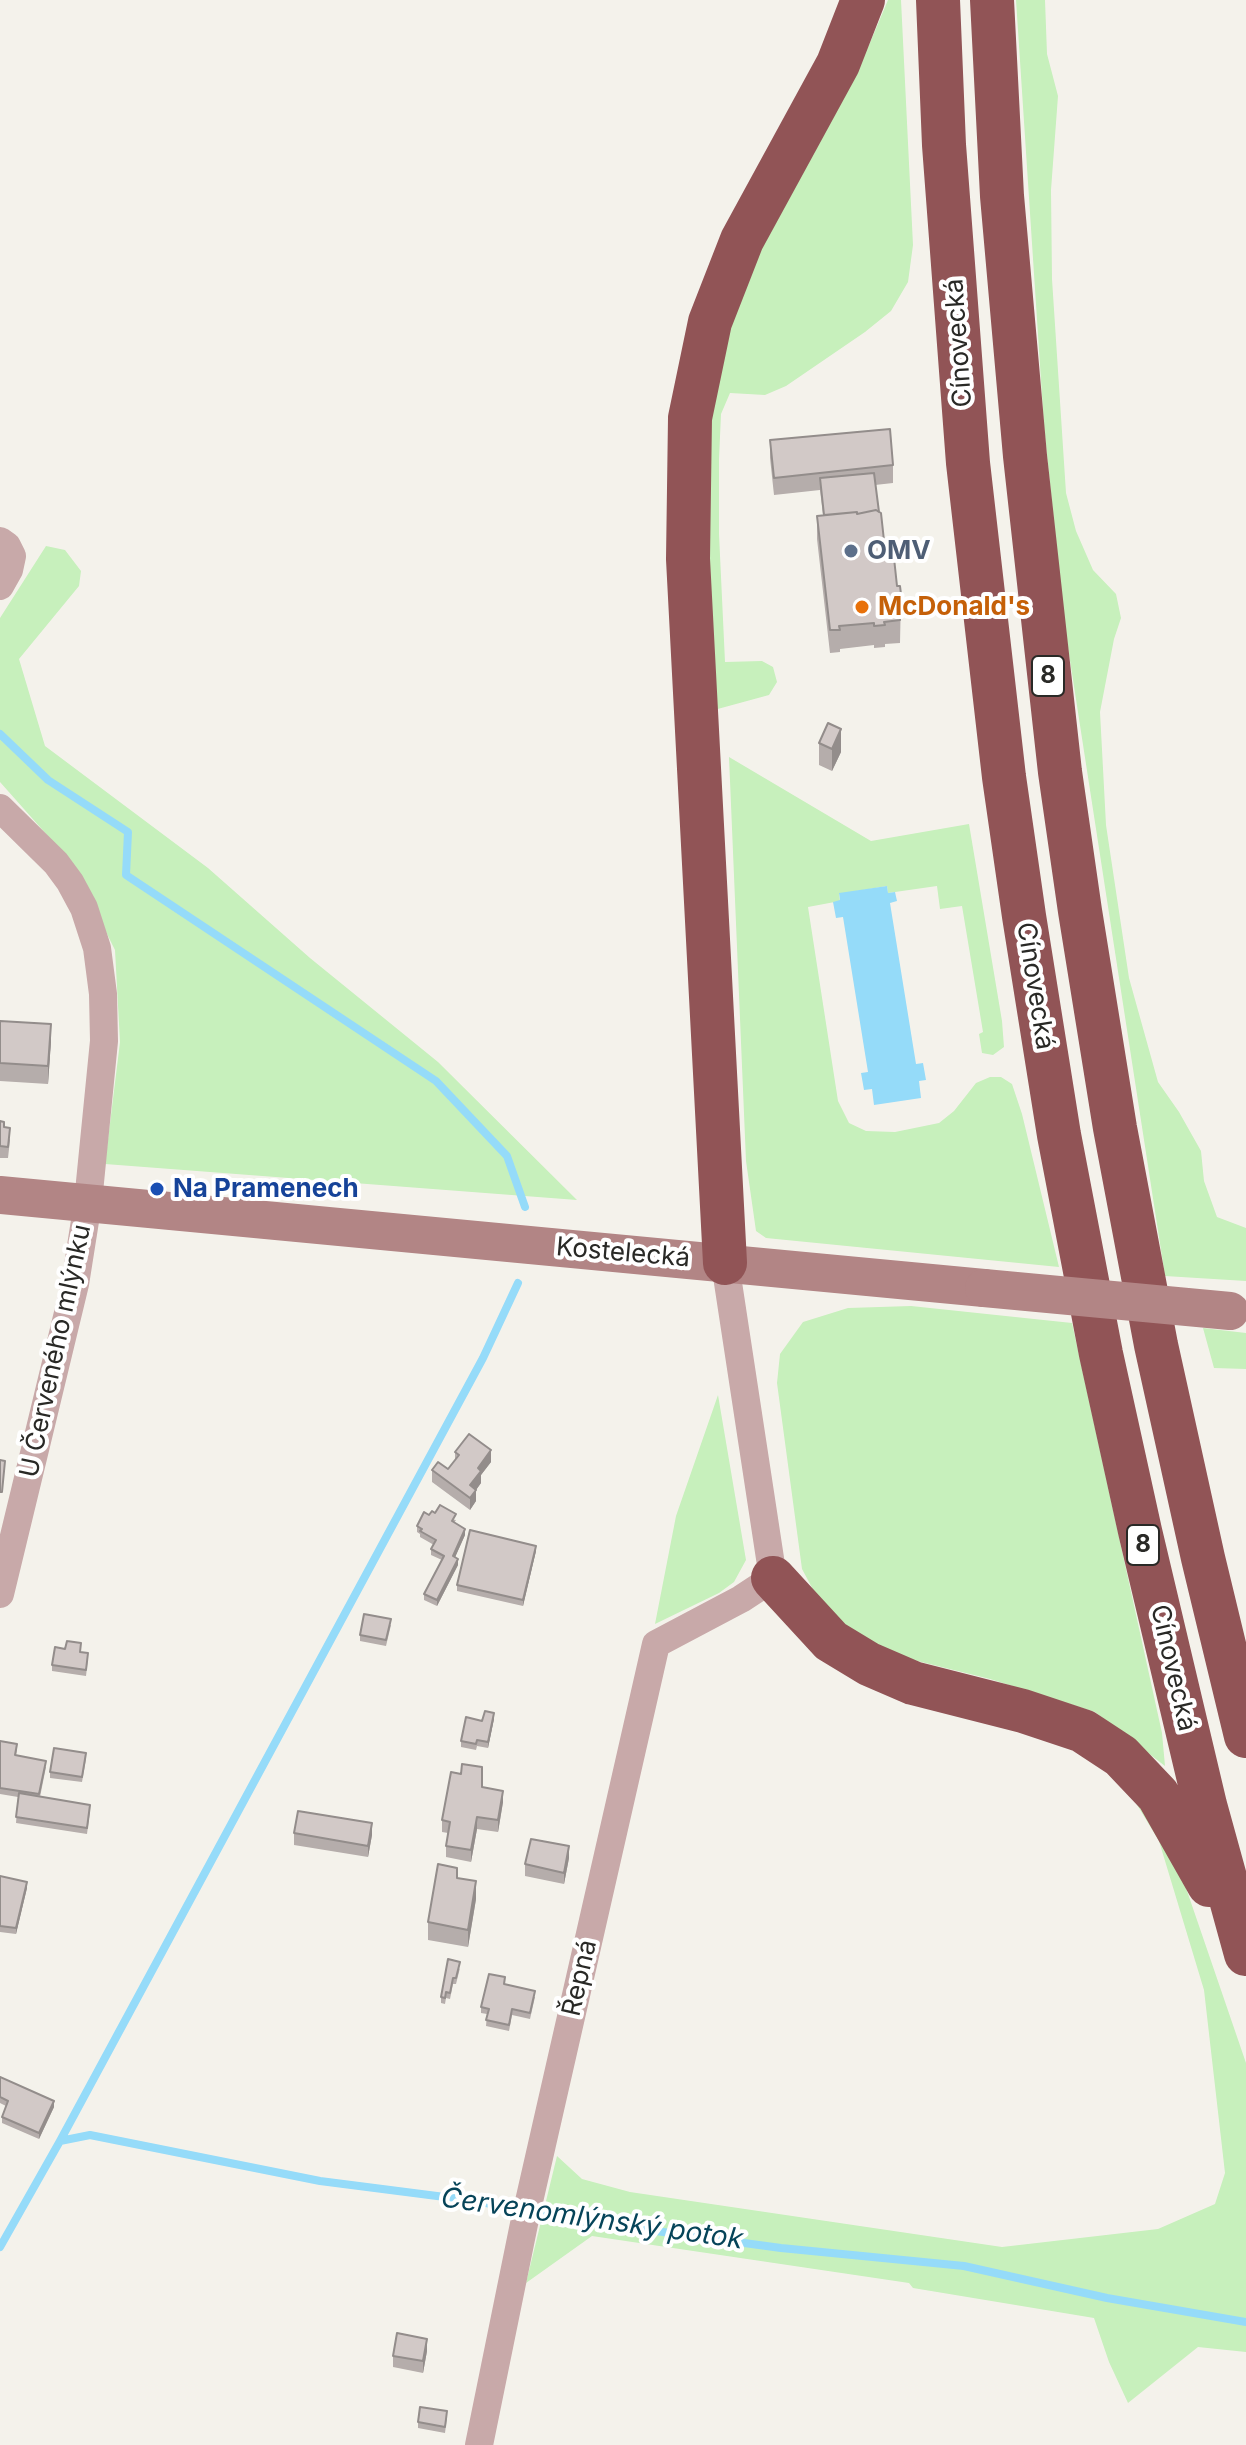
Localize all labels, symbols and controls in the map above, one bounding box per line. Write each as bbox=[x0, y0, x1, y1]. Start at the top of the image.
street label: Cínovecká bbox=[939, 278, 979, 408]
place label: OMV bbox=[867, 535, 931, 567]
marker: OMV bbox=[842, 542, 860, 560]
place label: McDonald's bbox=[878, 591, 1030, 623]
marker: McDonald's bbox=[853, 598, 871, 616]
road number: 8 bbox=[1032, 656, 1064, 696]
street label: Cínovecká bbox=[1010, 920, 1060, 1052]
place label: Na Pramenech bbox=[173, 1173, 359, 1205]
marker: Na Pramenech bbox=[148, 1180, 166, 1198]
street label: U Červeného mlýnku bbox=[14, 1222, 98, 1480]
street label: Kostelecká bbox=[555, 1232, 691, 1274]
road number: 8 bbox=[1127, 1525, 1159, 1565]
street label: Cínovecká bbox=[1143, 1602, 1203, 1734]
street label: Řepná bbox=[556, 1937, 604, 2019]
water label: Červenomlýnský potok bbox=[439, 2181, 745, 2257]

